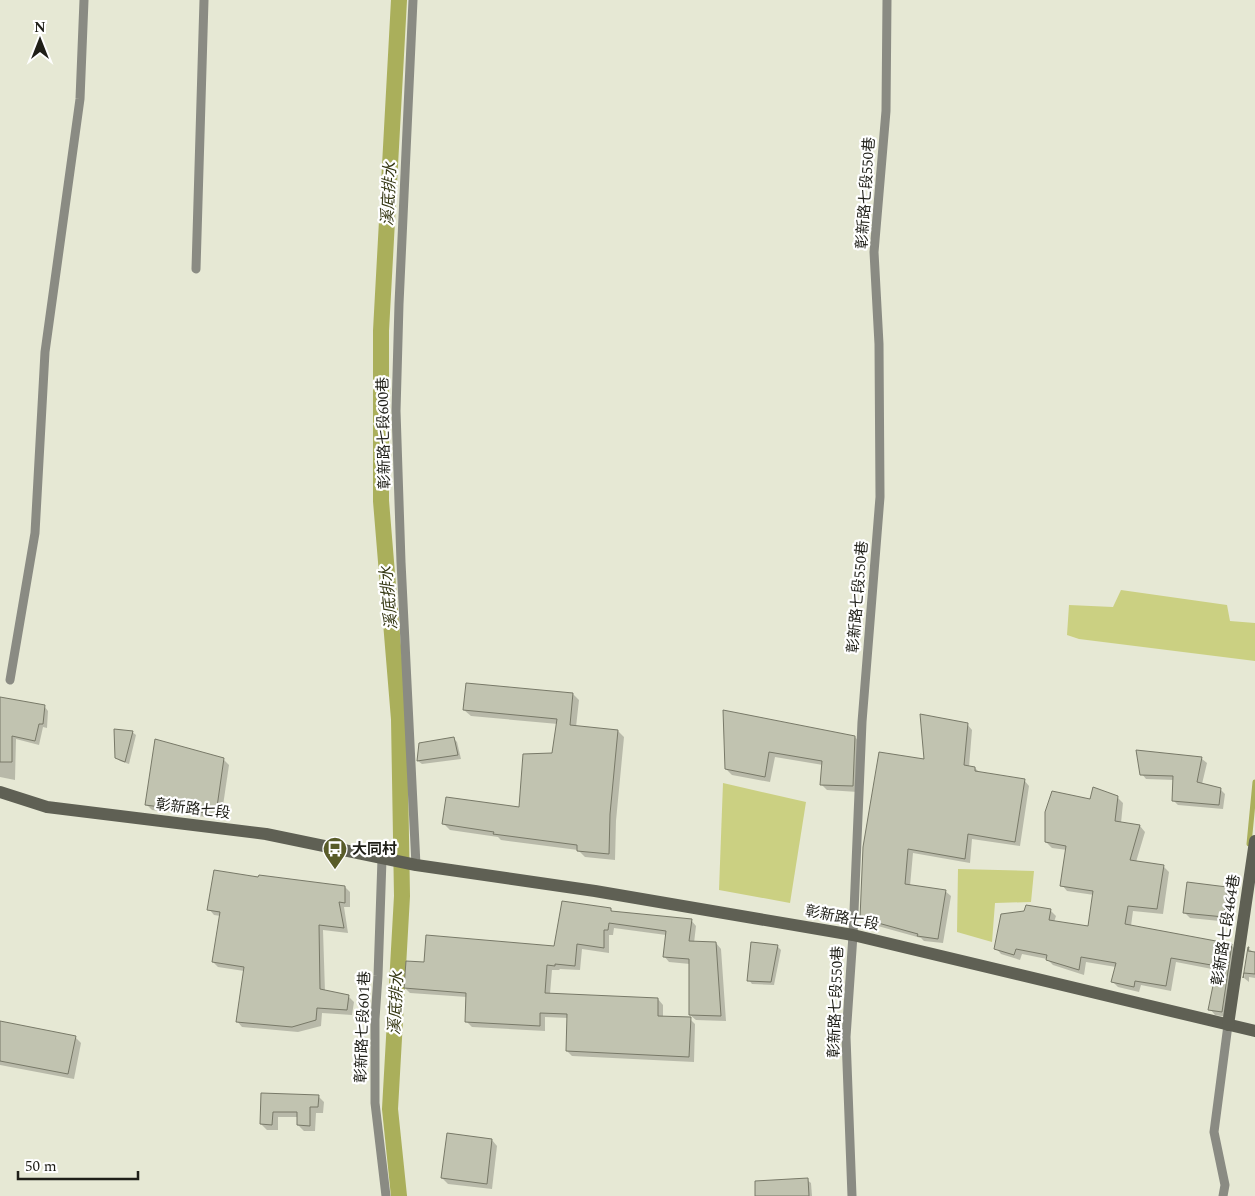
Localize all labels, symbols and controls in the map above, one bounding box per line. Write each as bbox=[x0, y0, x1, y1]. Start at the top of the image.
north arrow bbox=[15, 15, 65, 65]
text: N bbox=[34, 17, 46, 38]
street label: 彰新路七段550巷 bbox=[851, 136, 881, 250]
water label: 溪底排水 bbox=[375, 160, 403, 227]
street label: 彰新路七段600巷 bbox=[372, 377, 396, 489]
street label: 彰新路七段550巷 bbox=[842, 540, 874, 654]
water label: 溪底排水 bbox=[374, 564, 404, 631]
street label: 彰新路七段 bbox=[154, 793, 232, 825]
bus stop icon: 大同村 bbox=[322, 836, 348, 870]
place label: 大同村 bbox=[352, 838, 397, 861]
street label: 彰新路七段464巷 bbox=[1206, 873, 1246, 987]
street label: 彰新路七段 bbox=[803, 900, 881, 936]
street label: 彰新路七段550巷 bbox=[823, 945, 849, 1059]
water label: 溪底排水 bbox=[382, 969, 410, 1036]
street label: 彰新路七段601巷 bbox=[350, 970, 376, 1084]
scale bar bbox=[18, 1148, 138, 1180]
text: 50 m bbox=[25, 1155, 57, 1178]

